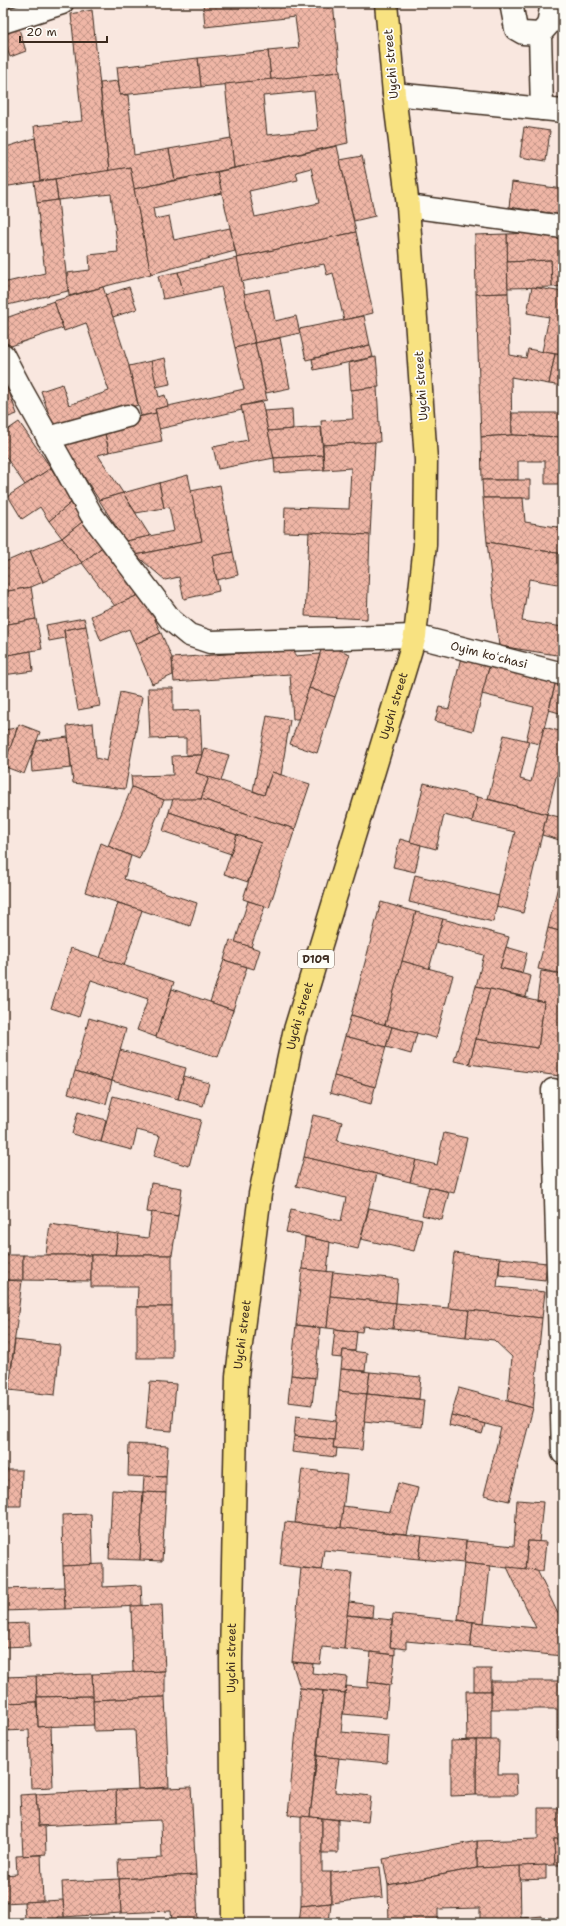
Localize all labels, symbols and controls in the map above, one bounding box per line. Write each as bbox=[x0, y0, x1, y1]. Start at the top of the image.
scale bar bbox=[20, 18, 107, 44]
text: 20 m bbox=[26, 24, 57, 40]
street label: Uychi street bbox=[380, 28, 402, 100]
street label: Uychi street bbox=[411, 351, 431, 421]
street label: Oyim koʻchasi bbox=[449, 638, 529, 672]
street label: Uychi street bbox=[376, 670, 412, 742]
road number: D109 bbox=[298, 950, 334, 968]
street label: Uychi street bbox=[283, 980, 317, 1051]
street label: Uychi street bbox=[230, 1299, 255, 1370]
street label: Uychi street bbox=[223, 1623, 240, 1693]

